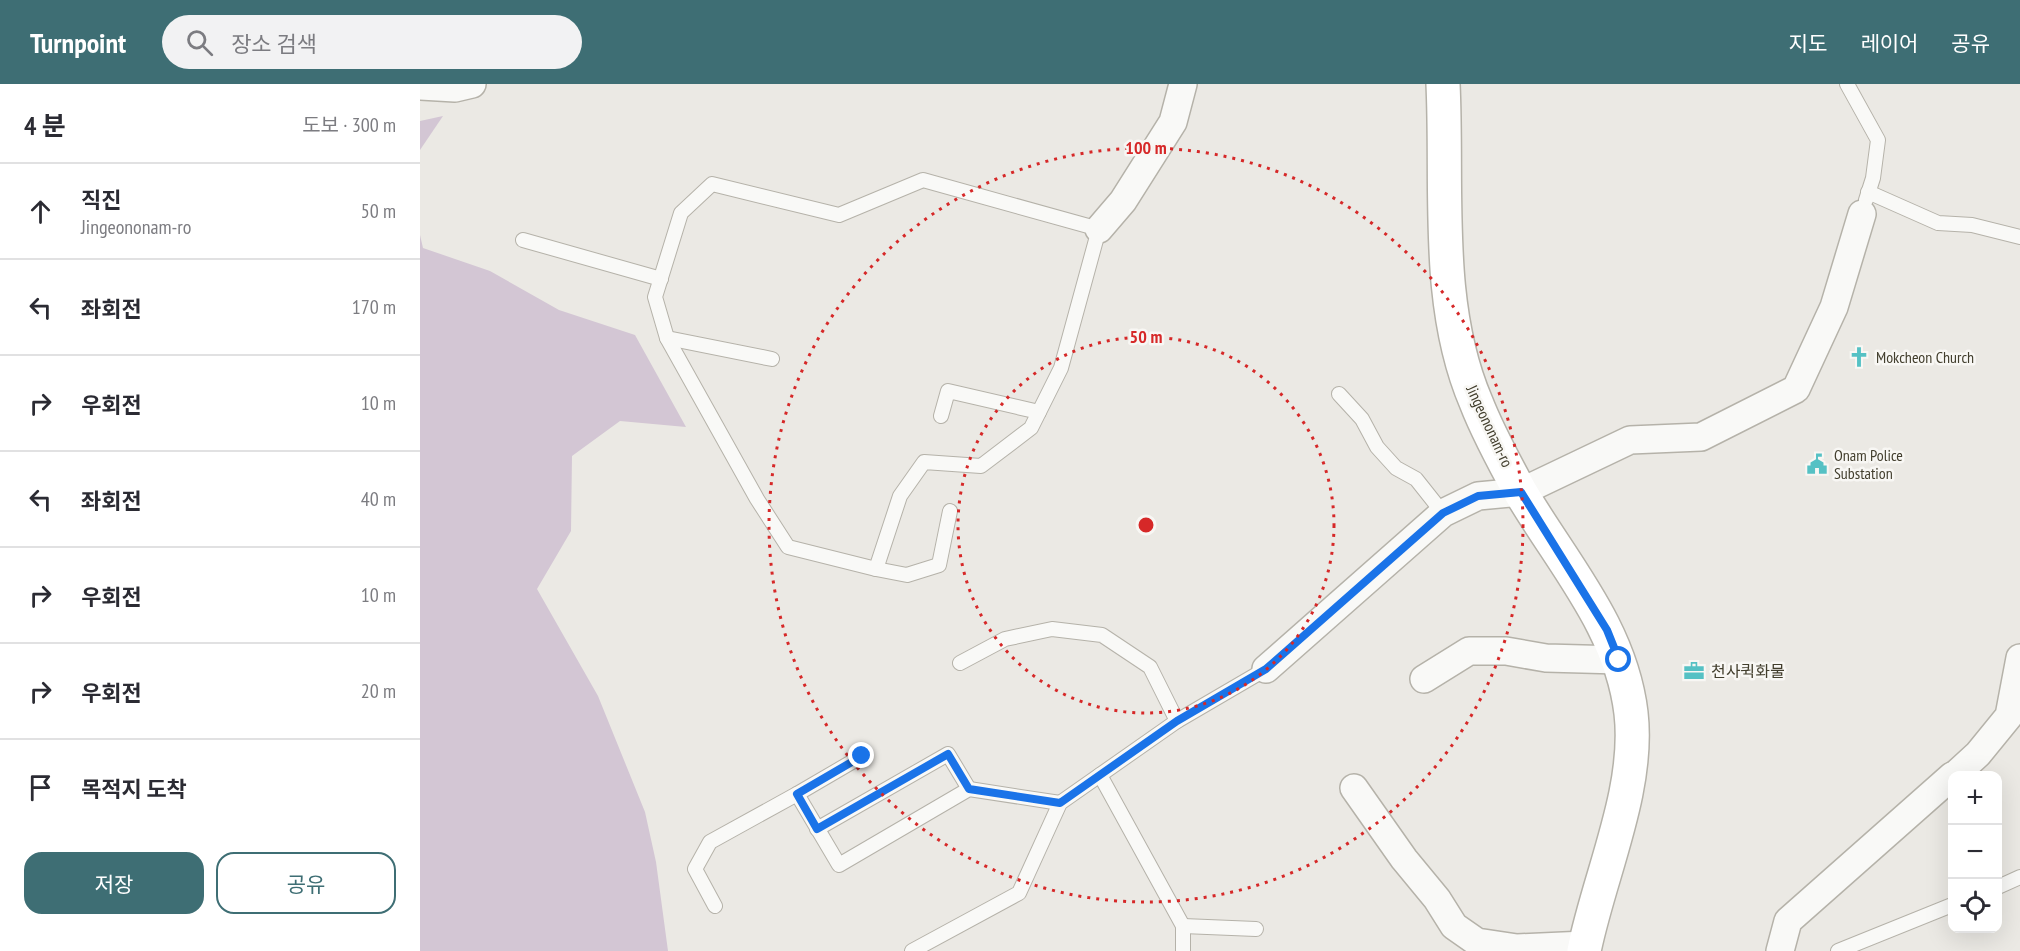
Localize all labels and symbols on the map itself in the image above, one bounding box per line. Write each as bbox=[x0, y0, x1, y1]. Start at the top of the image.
text: 100 m bbox=[1125, 136, 1167, 159]
text: 50 m bbox=[1130, 325, 1162, 348]
church icon: Mokcheon Church bbox=[1847, 345, 1871, 369]
place label: Mokcheon Church bbox=[1876, 347, 1974, 367]
street label: Jingeononam-ro bbox=[1462, 381, 1518, 470]
place label: Onam Police Substation bbox=[1834, 445, 1903, 483]
public building icon: Onam Police Substation bbox=[1805, 452, 1829, 476]
centre of rings bbox=[1136, 515, 1156, 535]
route start bbox=[1605, 646, 1631, 672]
office icon: 천사퀵화물 bbox=[1682, 659, 1706, 683]
place label: 천사퀵화물 bbox=[1711, 661, 1785, 681]
route end bbox=[848, 742, 874, 768]

